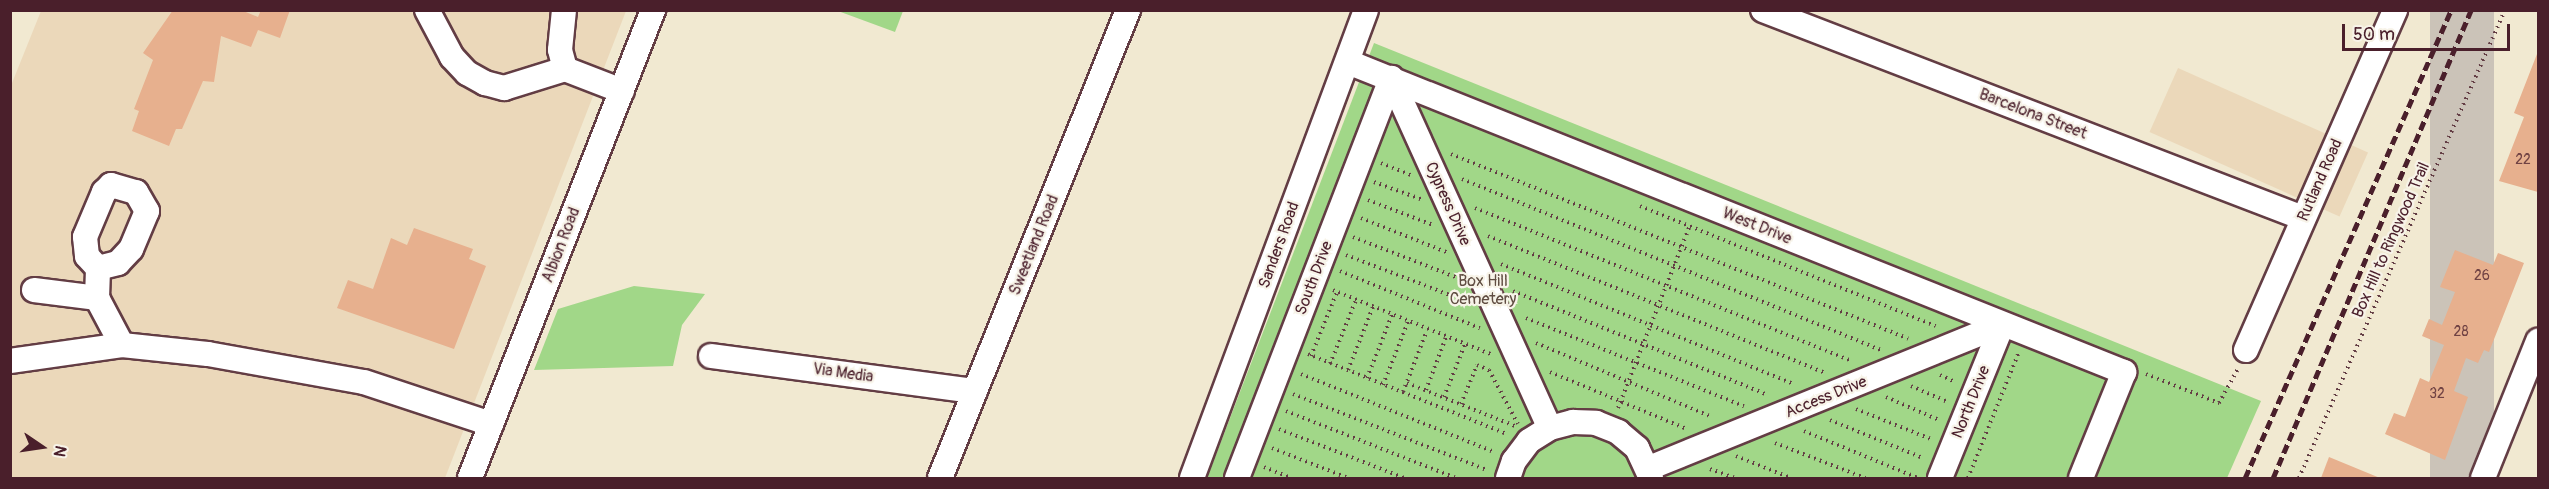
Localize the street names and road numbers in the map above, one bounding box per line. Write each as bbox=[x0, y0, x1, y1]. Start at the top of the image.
street label: Barcelona Street bbox=[1976, 85, 2090, 143]
street label: Rutland Road bbox=[2293, 136, 2347, 224]
street label: Cypress Drive bbox=[1421, 159, 1475, 249]
street label: Box Hill to Ringwood Trail bbox=[2348, 159, 2434, 321]
street label: Sweetland Road bbox=[1005, 192, 1063, 298]
street label: Sanders Road bbox=[1254, 199, 1304, 291]
street label: West Drive bbox=[1720, 203, 1794, 249]
street label: Albion Road bbox=[538, 205, 584, 285]
street label: South Drive bbox=[1291, 238, 1337, 318]
street label: Via Media bbox=[812, 359, 874, 387]
street label: North Drive bbox=[1948, 363, 1994, 441]
street label: Access Drive bbox=[1782, 372, 1870, 422]

